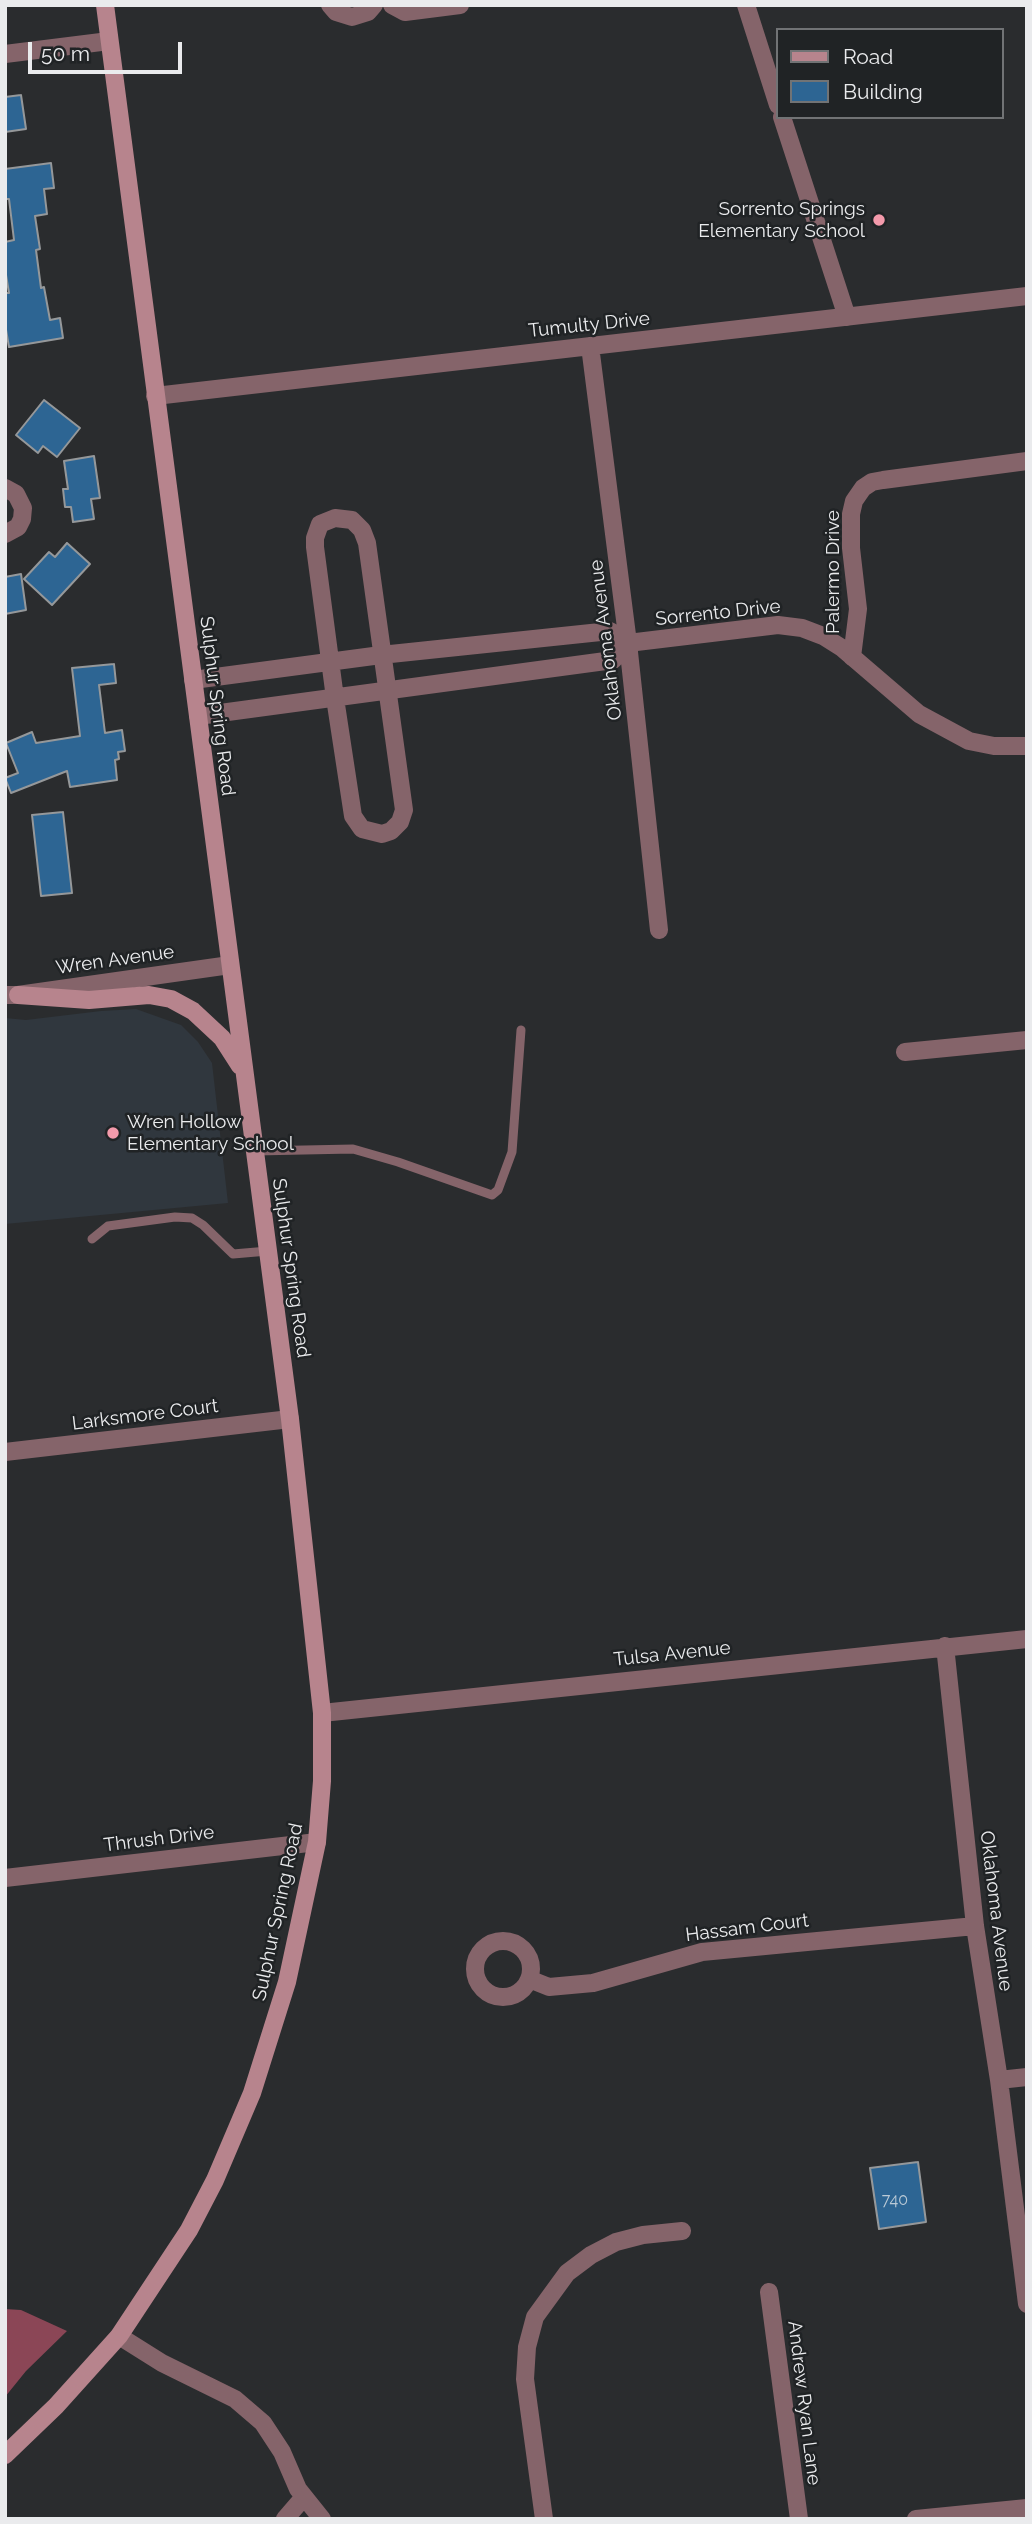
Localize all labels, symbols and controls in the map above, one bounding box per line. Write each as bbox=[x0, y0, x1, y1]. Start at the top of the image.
scale bar bbox=[32, 28, 186, 72]
legend bbox=[776, 28, 1004, 119]
text: 50 m bbox=[41, 41, 90, 66]
text: Road bbox=[843, 44, 893, 69]
text: Building bbox=[843, 79, 923, 104]
place label: Sorrento Springs Elementary School bbox=[698, 198, 865, 242]
marker: Sorrento Springs Elementary School bbox=[871, 212, 887, 228]
street label: Tumulty Drive bbox=[527, 307, 651, 343]
street label: Palermo Drive bbox=[822, 510, 844, 634]
street label: Oklahoma Avenue bbox=[585, 558, 627, 722]
street label: Sorrento Drive bbox=[654, 595, 782, 631]
street label: Sulphur Spring Road bbox=[195, 615, 239, 797]
street label: Wren Avenue bbox=[54, 940, 176, 980]
place label: Wren Hollow Elementary School bbox=[127, 1111, 294, 1155]
marker: Wren Hollow Elementary School bbox=[105, 1125, 121, 1141]
street label: Sulphur Spring Road bbox=[267, 1177, 315, 1359]
street label: Larksmore Court bbox=[71, 1395, 219, 1435]
street label: Tulsa Avenue bbox=[612, 1637, 732, 1671]
street label: Thrush Drive bbox=[102, 1821, 216, 1857]
street label: Sulphur Spring Road bbox=[248, 1821, 308, 2003]
street label: Oklahoma Avenue bbox=[975, 1829, 1017, 1993]
street label: Hassam Court bbox=[684, 1909, 810, 1947]
house number: 740 bbox=[882, 2190, 908, 2210]
street label: Andrew Ryan Lane bbox=[783, 2319, 825, 2487]

